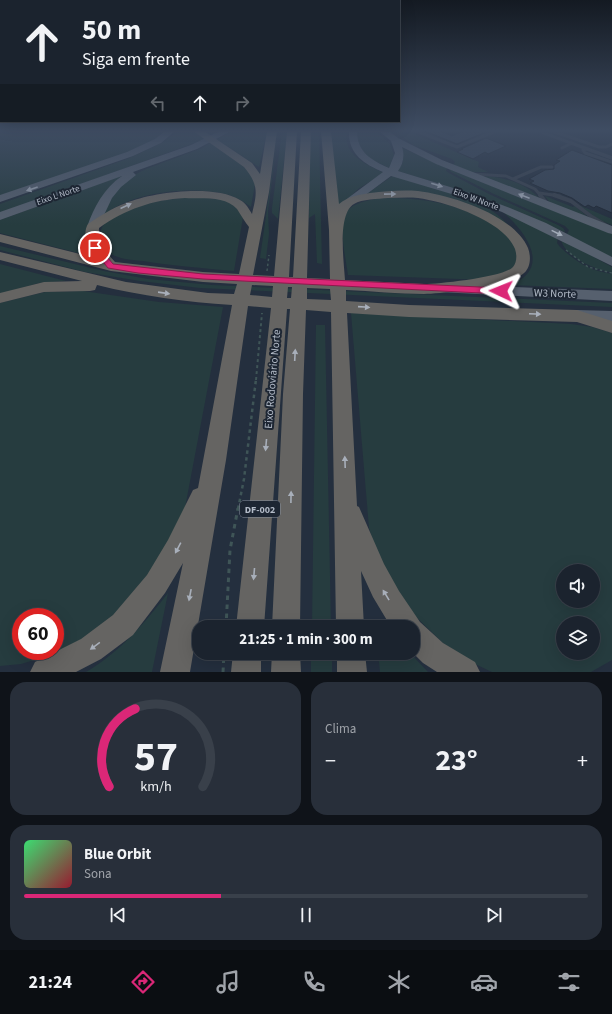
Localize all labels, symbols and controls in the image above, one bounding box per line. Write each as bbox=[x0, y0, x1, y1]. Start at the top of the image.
text: 50 m bbox=[82, 10, 141, 50]
icon: ahead bbox=[16, 16, 68, 68]
text: Siga em frente bbox=[82, 47, 190, 72]
icon: left bbox=[147, 92, 169, 114]
icon: ahead bbox=[189, 92, 211, 114]
icon: right bbox=[231, 92, 253, 114]
street label: Eixo L Norte bbox=[35, 182, 82, 209]
one-way arrow bbox=[431, 182, 443, 188]
street label: Eixo W Norte bbox=[451, 185, 501, 214]
one-way arrow bbox=[26, 186, 38, 192]
one-way arrow bbox=[384, 191, 397, 197]
one-way arrow bbox=[517, 192, 529, 198]
one-way arrow bbox=[120, 203, 131, 209]
one-way arrow bbox=[552, 230, 563, 236]
pin bbox=[78, 231, 112, 265]
icon: arrive bbox=[84, 237, 106, 259]
position arrow bbox=[480, 270, 522, 312]
street label: W3 Norte bbox=[534, 285, 577, 302]
one-way arrow bbox=[158, 290, 170, 296]
one-way arrow bbox=[358, 304, 370, 311]
one-way arrow bbox=[529, 311, 541, 318]
street label: Eixo Rodoviário Norte bbox=[261, 328, 284, 429]
one-way arrow bbox=[292, 349, 299, 361]
one-way arrow bbox=[262, 439, 269, 451]
one-way arrow bbox=[341, 456, 348, 468]
one-way arrow bbox=[287, 491, 294, 503]
road number: DF-002 bbox=[240, 501, 280, 517]
one-way arrow bbox=[175, 542, 181, 553]
map controls bbox=[556, 564, 600, 660]
button: sound bbox=[556, 564, 600, 608]
one-way arrow bbox=[251, 568, 258, 580]
one-way arrow bbox=[186, 589, 192, 601]
one-way arrow bbox=[383, 589, 390, 601]
speed limit sign: 60 bbox=[12, 608, 64, 660]
button: layers bbox=[556, 616, 600, 660]
text: 21:25 · 1 min · 300 m bbox=[239, 629, 373, 650]
one-way arrow bbox=[89, 642, 100, 650]
text: Clima bbox=[325, 720, 356, 738]
text: 57 bbox=[134, 726, 177, 786]
text: 23° bbox=[435, 739, 478, 782]
text: − bbox=[325, 745, 336, 777]
text: + bbox=[577, 745, 588, 777]
text: km/h bbox=[140, 775, 171, 796]
text: Blue Orbit bbox=[84, 844, 151, 865]
text: Sona bbox=[84, 865, 112, 883]
icon: previous bbox=[107, 904, 129, 926]
icon: pause bbox=[295, 904, 317, 926]
icon: next bbox=[483, 904, 505, 926]
icon: directions bbox=[129, 968, 157, 996]
icon: music bbox=[214, 968, 242, 996]
icon: phone bbox=[300, 968, 328, 996]
icon: climate bbox=[385, 968, 413, 996]
icon: car bbox=[470, 968, 498, 996]
icon: filters bbox=[555, 968, 583, 996]
text: 21:24 bbox=[29, 970, 72, 995]

